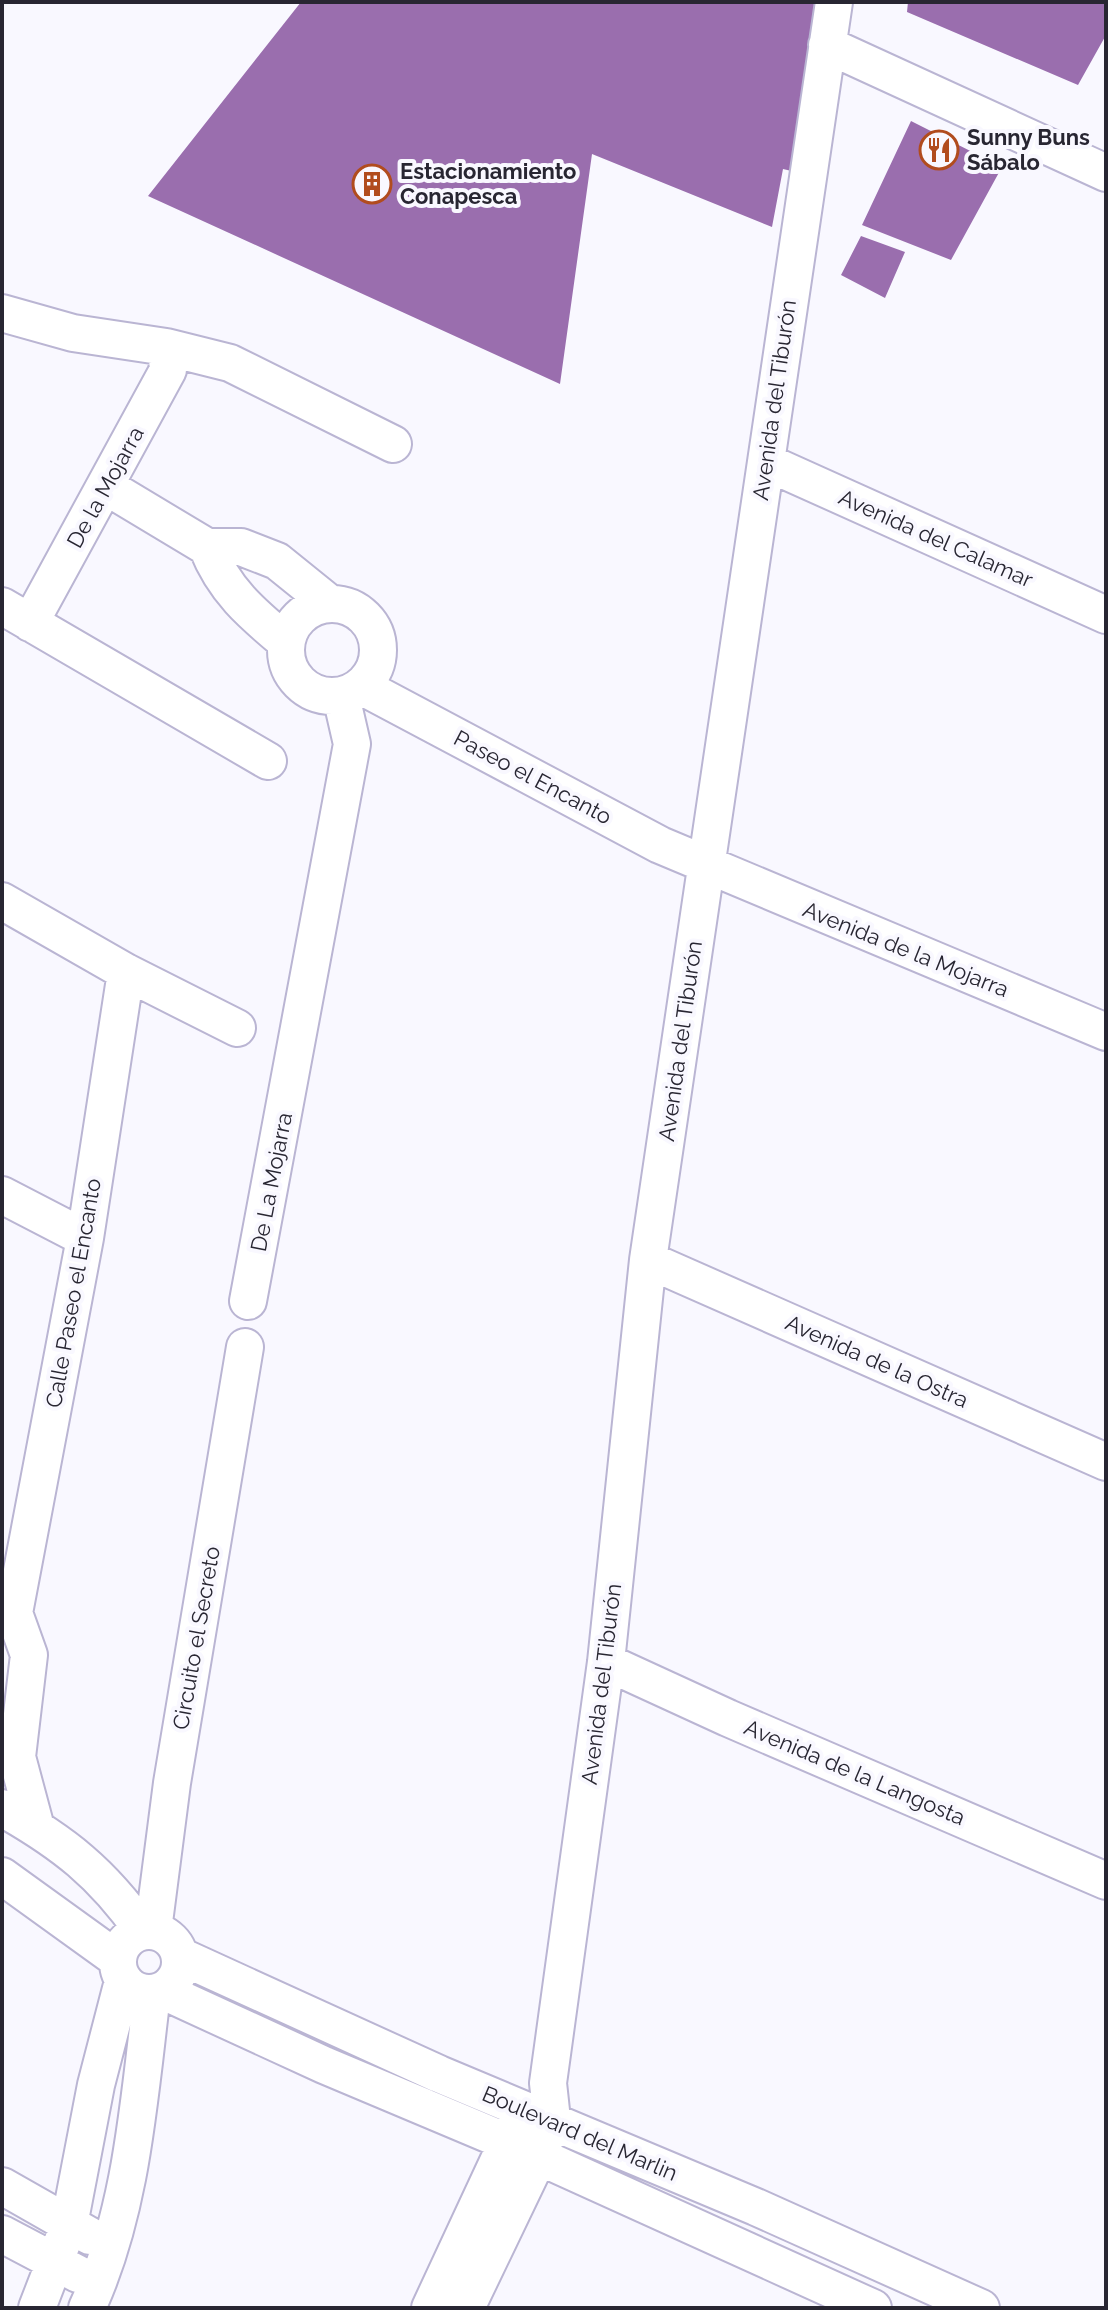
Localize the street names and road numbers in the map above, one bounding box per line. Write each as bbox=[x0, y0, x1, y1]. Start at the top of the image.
street label: Avenida del Tiburón bbox=[747, 298, 801, 502]
street label: De la Mojarra bbox=[61, 422, 149, 552]
street label: Avenida del Calamar bbox=[835, 483, 1037, 593]
street label: Paseo el Encanto bbox=[450, 724, 616, 830]
street label: Avenida de la Mojarra bbox=[799, 896, 1013, 1002]
street label: Avenida del Tiburón bbox=[653, 939, 707, 1143]
street label: De La Mojarra bbox=[245, 1110, 297, 1254]
street label: Calle Paseo el Encanto bbox=[40, 1176, 106, 1410]
street label: Avenida de la Ostra bbox=[782, 1309, 972, 1413]
street label: Circuito el Secreto bbox=[167, 1544, 225, 1732]
street label: Avenida del Tiburón bbox=[576, 1582, 626, 1786]
street label: Avenida de la Langosta bbox=[741, 1714, 969, 1830]
street label: Boulevard del Marlin bbox=[478, 2080, 682, 2186]

